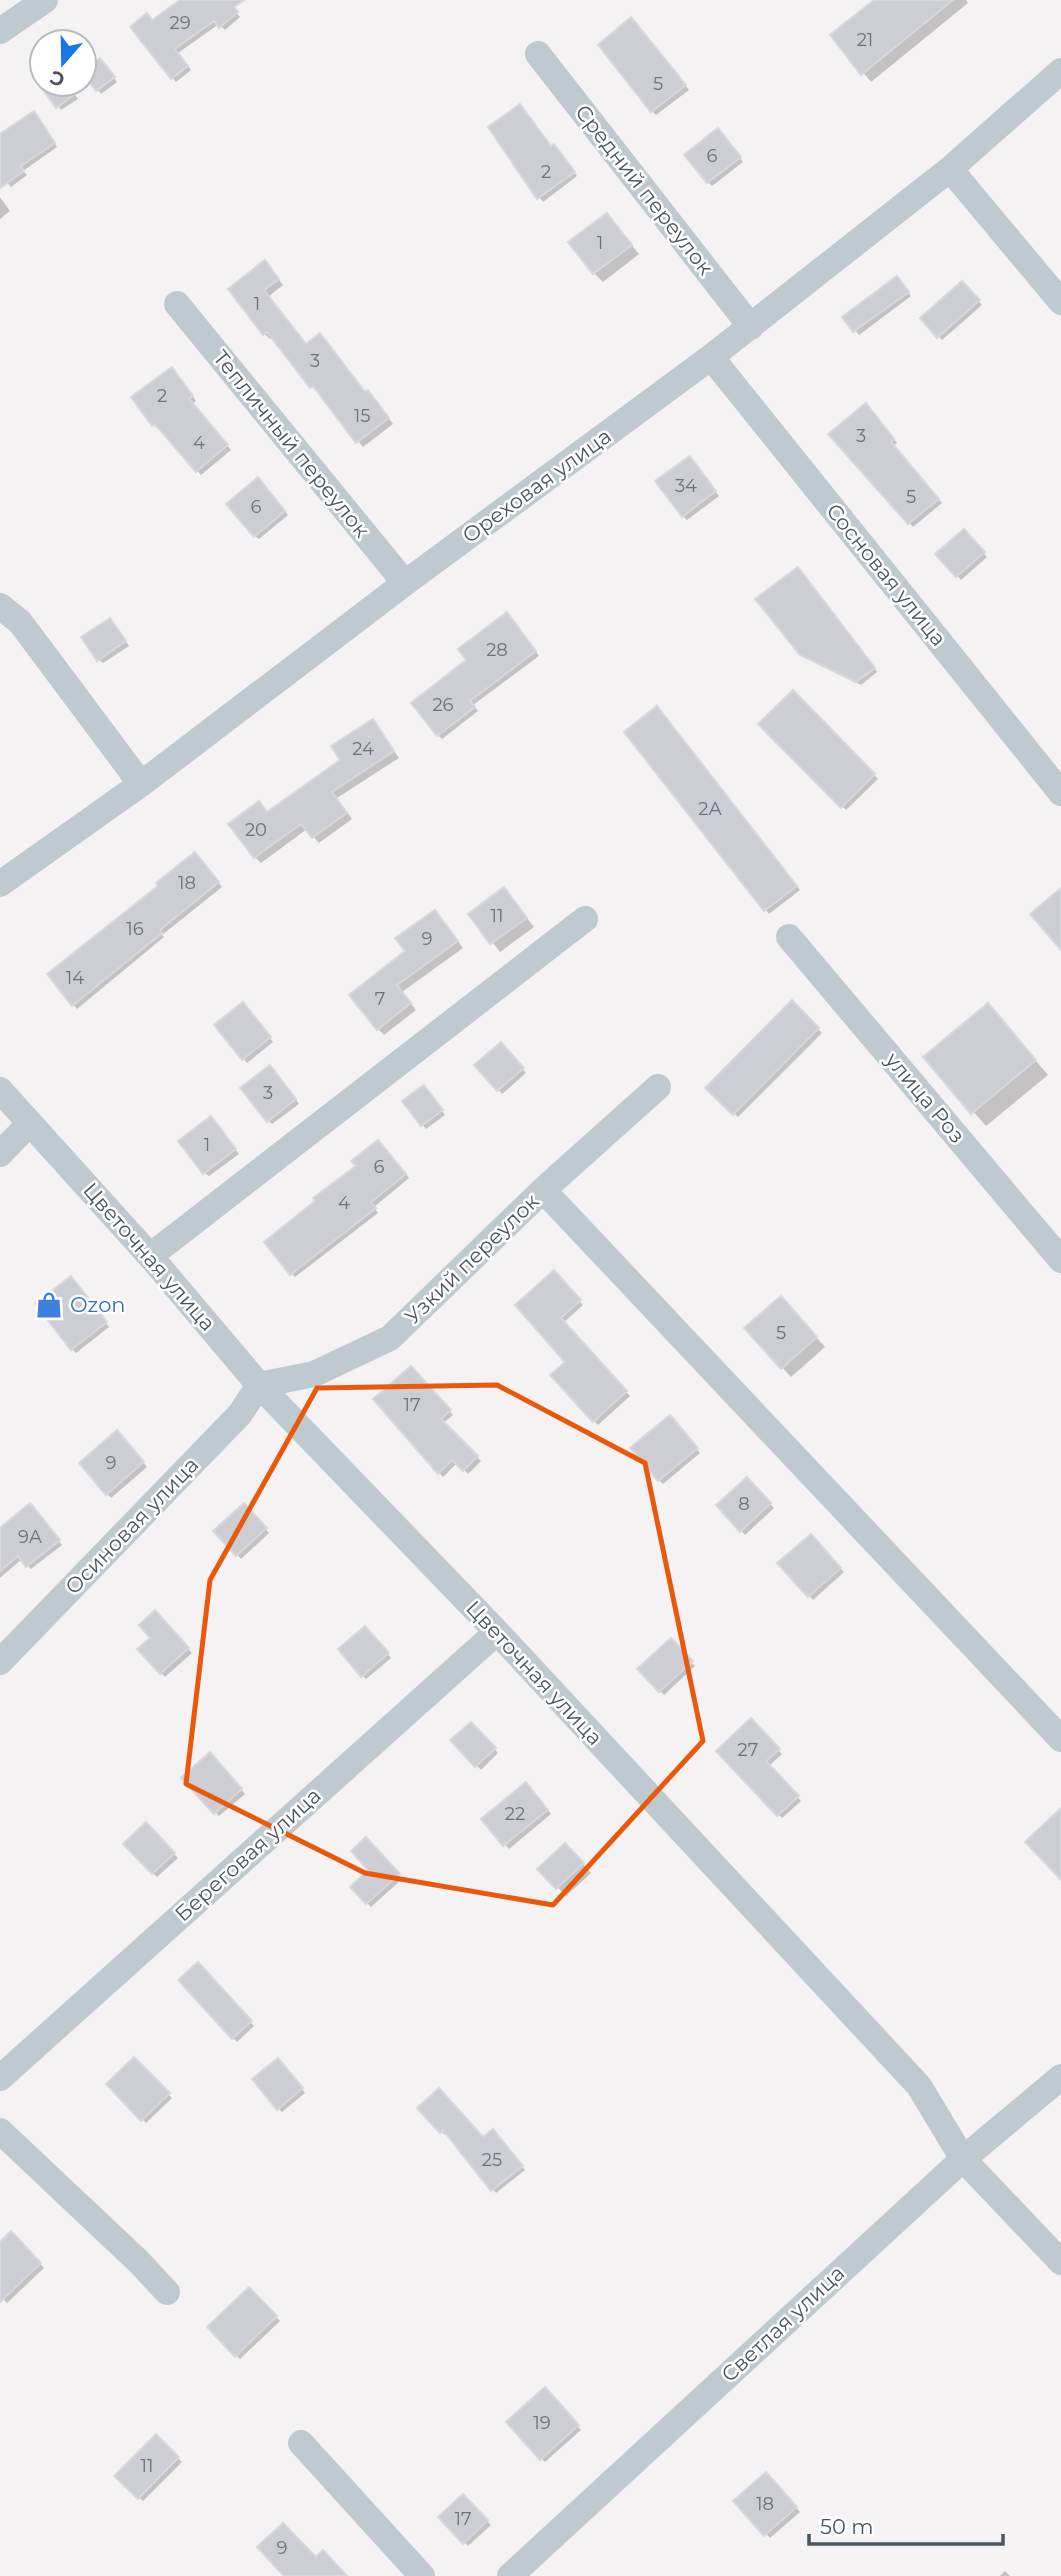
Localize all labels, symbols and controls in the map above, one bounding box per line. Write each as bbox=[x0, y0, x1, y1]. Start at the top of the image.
house number: 29 bbox=[169, 12, 191, 34]
north arrow bbox=[28, 28, 98, 98]
house number: 21 bbox=[857, 29, 873, 51]
text: С bbox=[47, 65, 68, 92]
house number: 5 bbox=[653, 73, 663, 95]
street label: Средний переулок bbox=[570, 100, 719, 280]
house number: 6 bbox=[707, 145, 718, 167]
house number: 2 bbox=[541, 161, 551, 183]
house number: 1 bbox=[597, 232, 603, 254]
house number: 1 bbox=[254, 293, 260, 315]
street label: Тепличный переулок bbox=[208, 345, 375, 542]
house number: 3 bbox=[310, 350, 320, 372]
house number: 2 bbox=[157, 385, 167, 407]
house number: 15 bbox=[354, 405, 370, 427]
street label: Ореховая улица bbox=[457, 423, 616, 548]
house number: 3 bbox=[856, 425, 866, 447]
house number: 4 bbox=[193, 432, 205, 454]
house number: 34 bbox=[675, 475, 697, 497]
house number: 5 bbox=[906, 486, 916, 508]
house number: 6 bbox=[251, 496, 262, 518]
street label: Сосновая улица bbox=[821, 498, 952, 651]
house number: 28 bbox=[486, 639, 508, 661]
house number: 26 bbox=[432, 694, 454, 716]
house number: 24 bbox=[352, 738, 374, 760]
house number: 2А bbox=[698, 798, 722, 820]
house number: 20 bbox=[245, 819, 267, 841]
house number: 18 bbox=[178, 872, 196, 894]
house number: 11 bbox=[491, 905, 504, 927]
house number: 16 bbox=[126, 918, 144, 940]
house number: 9 bbox=[422, 928, 433, 950]
house number: 14 bbox=[66, 967, 84, 989]
house number: 7 bbox=[375, 988, 385, 1010]
street label: улица Роз bbox=[880, 1047, 970, 1148]
house number: 3 bbox=[263, 1082, 273, 1104]
house number: 1 bbox=[204, 1134, 210, 1156]
house number: 6 bbox=[374, 1156, 385, 1178]
street label: Цветочная улица bbox=[78, 1177, 221, 1336]
street label: Узкий переулок bbox=[399, 1188, 544, 1329]
house number: 4 bbox=[338, 1192, 350, 1214]
shop icon: Ozon bbox=[34, 1290, 64, 1320]
place label: Ozon bbox=[70, 1292, 126, 1317]
house number: 5 bbox=[776, 1322, 786, 1344]
house number: 17 bbox=[403, 1394, 421, 1416]
street label: Осиновая улица bbox=[60, 1452, 203, 1599]
house number: 9 bbox=[106, 1452, 117, 1474]
house number: 8 bbox=[738, 1493, 750, 1515]
house number: 9А bbox=[18, 1526, 43, 1548]
street label: Цветочная улица bbox=[461, 1595, 608, 1750]
house number: 27 bbox=[738, 1739, 758, 1761]
street label: Береговая улица bbox=[170, 1783, 326, 1927]
house number: 22 bbox=[505, 1803, 525, 1825]
house number: 25 bbox=[482, 2149, 502, 2171]
street label: Светлая улица bbox=[716, 2260, 849, 2387]
house number: 19 bbox=[533, 2412, 551, 2434]
house number: 11 bbox=[141, 2455, 154, 2477]
house number: 18 bbox=[756, 2493, 774, 2515]
scale bar bbox=[809, 2502, 1003, 2546]
house number: 17 bbox=[454, 2508, 472, 2530]
text: 50 m bbox=[820, 2514, 874, 2539]
house number: 9 bbox=[277, 2537, 288, 2559]

